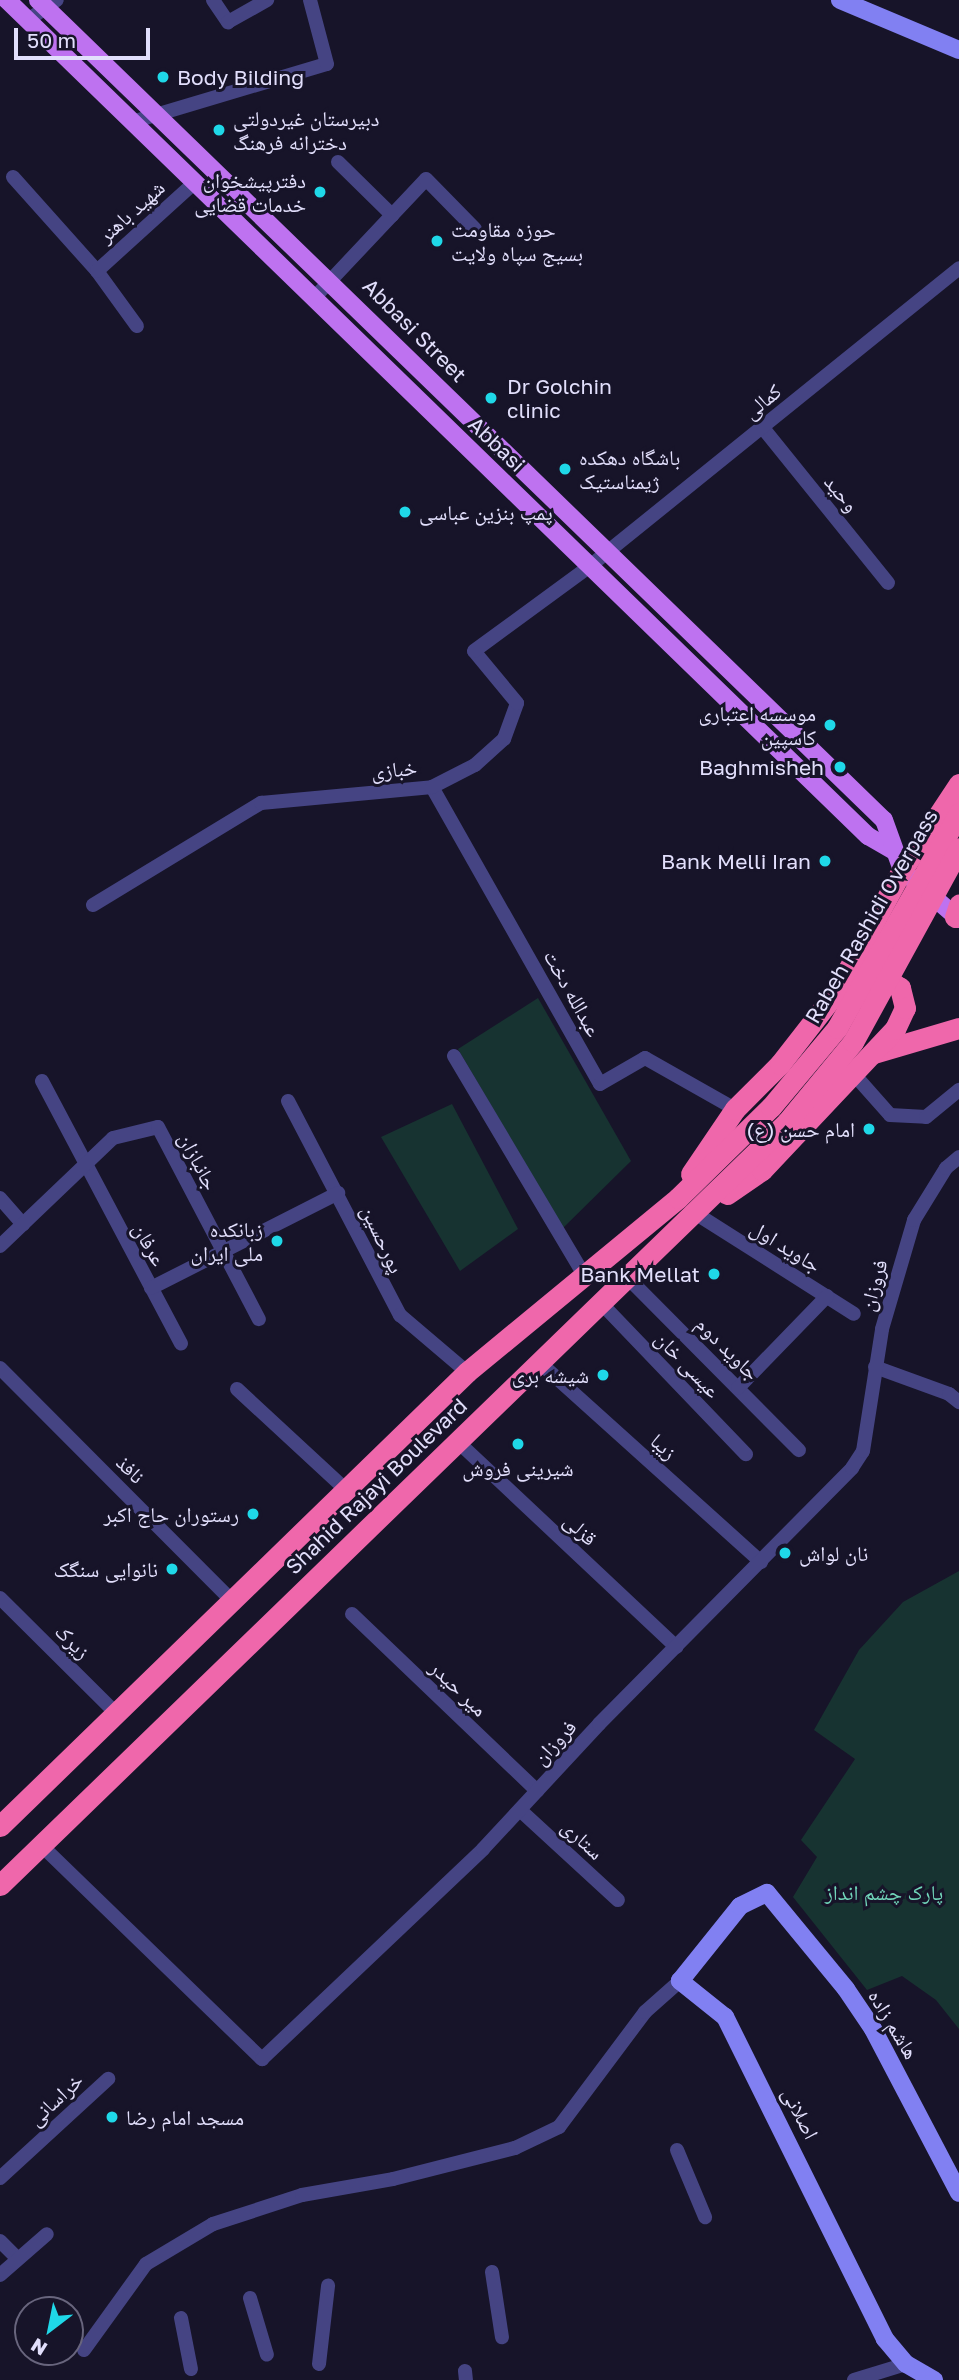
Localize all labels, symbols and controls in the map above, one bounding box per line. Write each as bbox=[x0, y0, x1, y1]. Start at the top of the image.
scale bar bbox=[18, 14, 154, 58]
text: 50 m bbox=[27, 27, 76, 53]
place label: Body Bilding bbox=[177, 64, 304, 90]
marker: Body Bilding bbox=[155, 69, 171, 85]
place label: دبیرستان غیردولتی دخترانه فرهنگ bbox=[233, 105, 379, 155]
marker: دبیرستان غیردولتی دخترانه فرهنگ bbox=[211, 122, 227, 138]
place label: دفترپیشخوان خدمات قضایی bbox=[194, 167, 306, 217]
street label: شهید باهنر bbox=[92, 175, 170, 247]
marker: دفترپیشخوان خدمات قضایی bbox=[312, 184, 328, 200]
place label: حوزه مقاومت بسیج سپاه ولایت bbox=[451, 216, 583, 266]
marker: حوزه مقاومت بسیج سپاه ولایت bbox=[429, 233, 445, 249]
street label: Abbasi Street bbox=[358, 273, 472, 387]
place label: Dr Golchin clinic bbox=[507, 373, 612, 423]
street label: کمالی bbox=[738, 378, 786, 424]
marker: Dr Golchin clinic bbox=[481, 388, 501, 408]
street label: Abbasi bbox=[464, 411, 530, 477]
place label: باشگاه دهکده ژیمناستیک bbox=[579, 444, 680, 494]
marker: باشگاه دهکده ژیمناستیک bbox=[557, 461, 573, 477]
street label: وحید bbox=[819, 469, 865, 517]
place label: پمپ بنزین عباسی bbox=[419, 499, 553, 525]
marker: پمپ بنزین عباسی bbox=[397, 504, 413, 520]
place label: موسسه اعتباری کاسپین bbox=[698, 700, 816, 750]
marker: موسسه اعتباری کاسپین bbox=[822, 717, 838, 733]
street label: خبازی bbox=[370, 754, 418, 784]
place label: Baghmisheh bbox=[699, 754, 824, 780]
marker: Baghmisheh bbox=[830, 757, 850, 777]
street label: Rabeh Rashidi Overpass bbox=[799, 805, 943, 1027]
place label: Bank Melli Iran bbox=[661, 848, 811, 874]
marker: Bank Melli Iran bbox=[817, 853, 833, 869]
street label: عبدالله دخت bbox=[539, 945, 607, 1041]
place label: امام حسن (ع) bbox=[746, 1116, 855, 1142]
marker: امام حسن (ع) bbox=[861, 1121, 877, 1137]
street label: جانبازان bbox=[174, 1128, 224, 1194]
street label: پورحسین bbox=[356, 1201, 410, 1277]
street label: جاوید اول bbox=[746, 1215, 826, 1277]
place label: زبانکده ملی ایران bbox=[191, 1216, 263, 1266]
street label: عرفان bbox=[128, 1218, 172, 1270]
marker: زبانکده ملی ایران bbox=[269, 1233, 285, 1249]
street label: فروزان bbox=[854, 1256, 892, 1314]
place label: Bank Mellat bbox=[580, 1261, 700, 1287]
marker: Bank Mellat bbox=[706, 1266, 722, 1282]
street label: جاوید دوم bbox=[691, 1311, 765, 1385]
street label: عیسی خان bbox=[650, 1325, 726, 1403]
place label: شیشه بری bbox=[512, 1362, 589, 1388]
marker: شیشه بری bbox=[595, 1367, 611, 1383]
street label: Shahid Rajayi Boulevard bbox=[280, 1393, 472, 1579]
street label: زیبا bbox=[646, 1428, 682, 1464]
marker: شیرینی فروش bbox=[510, 1436, 526, 1452]
street label: نافذ bbox=[112, 1450, 150, 1488]
place label: شیرینی فروش bbox=[462, 1455, 574, 1481]
place label: رستوران حاج اکبر bbox=[103, 1501, 239, 1527]
marker: رستوران حاج اکبر bbox=[245, 1506, 261, 1522]
street label: قزلی bbox=[559, 1507, 603, 1551]
place label: نان لواش bbox=[799, 1540, 868, 1566]
marker: نان لواش bbox=[777, 1545, 793, 1561]
place label: نانوایی سنگک bbox=[54, 1556, 158, 1582]
marker: نانوایی سنگک bbox=[164, 1561, 180, 1577]
street label: زیرک bbox=[50, 1618, 96, 1664]
street label: میر حیدر bbox=[425, 1655, 493, 1721]
street label: فروزان bbox=[527, 1714, 581, 1770]
street label: ستاری bbox=[557, 1813, 609, 1865]
park label: پارک چشم انداز bbox=[825, 1879, 943, 1905]
street label: هاشم زاده bbox=[863, 1985, 925, 2063]
street label: خراسانی bbox=[22, 2067, 88, 2131]
street label: اصلانی bbox=[777, 2083, 825, 2143]
place label: مسجد امام رضا bbox=[126, 2104, 244, 2130]
marker: مسجد امام رضا bbox=[104, 2109, 120, 2125]
north arrow bbox=[14, 2296, 84, 2366]
text: N bbox=[26, 2334, 51, 2361]

